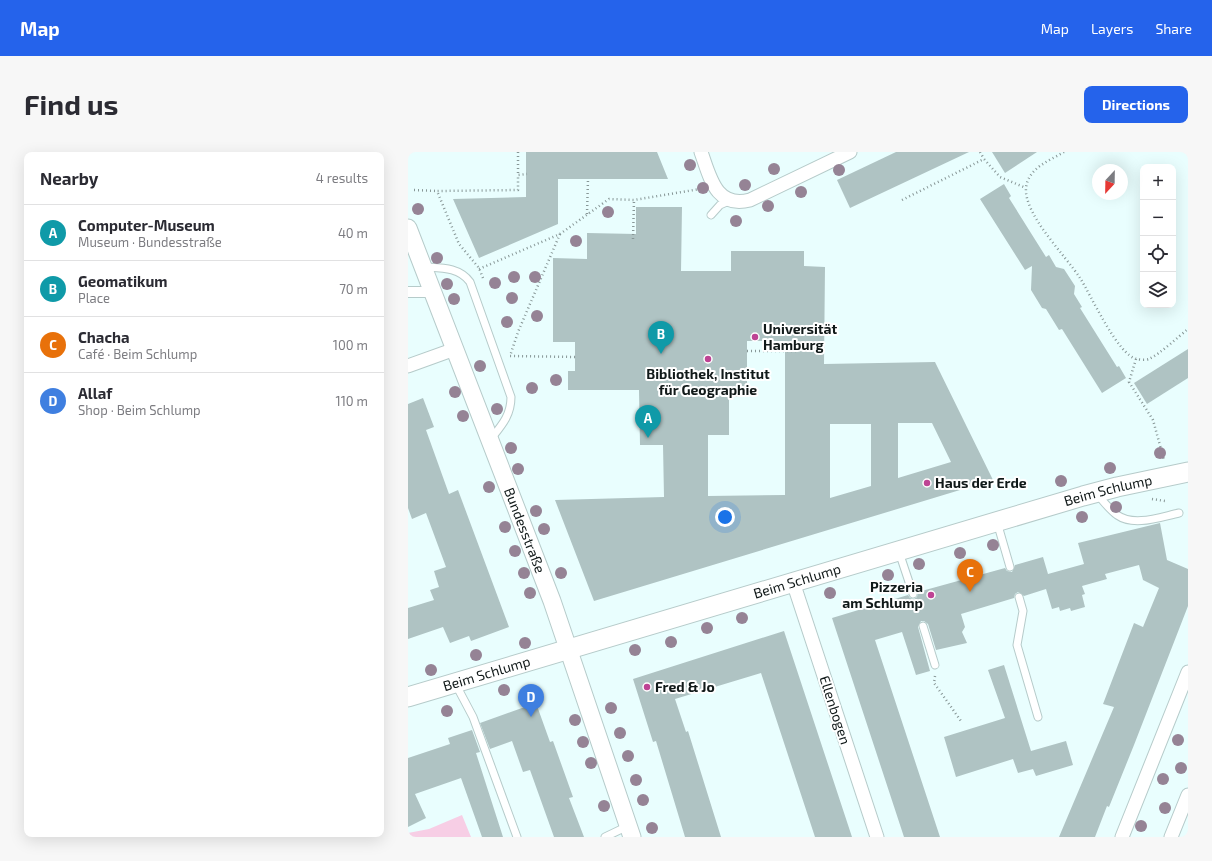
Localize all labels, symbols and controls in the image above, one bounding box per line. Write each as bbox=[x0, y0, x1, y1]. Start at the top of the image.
text: Map bbox=[20, 17, 60, 40]
text: Map bbox=[1041, 20, 1069, 37]
text: Layers bbox=[1091, 20, 1133, 37]
text: Share bbox=[1155, 20, 1192, 37]
button: Directions bbox=[1084, 86, 1188, 123]
text: Find us bbox=[24, 87, 118, 121]
north arrow bbox=[1092, 164, 1128, 200]
map controls bbox=[1140, 164, 1176, 308]
button: + bbox=[1140, 164, 1176, 200]
text: Nearby bbox=[40, 168, 98, 188]
text: 4 results bbox=[316, 170, 368, 186]
button: − bbox=[1140, 200, 1176, 236]
text: Computer-Museum bbox=[78, 216, 215, 234]
text: A bbox=[49, 225, 57, 241]
text: 40 m bbox=[338, 225, 368, 241]
text: Museum · Bundesstraße bbox=[78, 234, 222, 250]
button: locate bbox=[1140, 236, 1176, 272]
text: Geomatikum bbox=[78, 272, 168, 290]
button: layers bbox=[1140, 272, 1176, 308]
text: B bbox=[49, 281, 57, 297]
text: 70 m bbox=[339, 281, 368, 297]
text: Place bbox=[78, 290, 110, 306]
place label: Universität Hamburg bbox=[763, 320, 838, 353]
pin: B bbox=[648, 321, 674, 354]
text: Chacha bbox=[78, 328, 130, 346]
marker: Universität Hamburg bbox=[750, 332, 760, 342]
text: C bbox=[49, 337, 57, 353]
text: 100 m bbox=[333, 337, 368, 353]
text: Café · Beim Schlump bbox=[78, 346, 197, 362]
marker: Bibliothek, Institut für Geographie bbox=[703, 354, 713, 364]
place label: Bibliothek, Institut für Geographie bbox=[646, 365, 770, 398]
text: Allaf bbox=[78, 384, 112, 402]
text: D bbox=[49, 393, 57, 409]
text: 110 m bbox=[336, 393, 368, 409]
text: Shop · Beim Schlump bbox=[78, 402, 201, 418]
pin: A bbox=[635, 405, 661, 438]
street label: Beim Schlump bbox=[1062, 471, 1154, 509]
place label: Haus der Erde bbox=[935, 474, 1027, 491]
marker: Haus der Erde bbox=[922, 478, 932, 488]
street label: Bundesstraße bbox=[501, 485, 549, 575]
your location bbox=[715, 507, 735, 527]
pin: C bbox=[957, 559, 983, 592]
street label: Beim Schlump bbox=[751, 560, 843, 602]
place label: Pizzeria am Schlump bbox=[842, 578, 923, 611]
marker: Pizzeria am Schlump bbox=[926, 590, 936, 600]
street label: Beim Schlump bbox=[441, 652, 532, 694]
street label: Ellenbogen bbox=[816, 673, 855, 746]
place label: Fred & Jo bbox=[655, 678, 715, 695]
marker: Fred & Jo bbox=[642, 682, 652, 692]
pin: D bbox=[518, 684, 544, 717]

